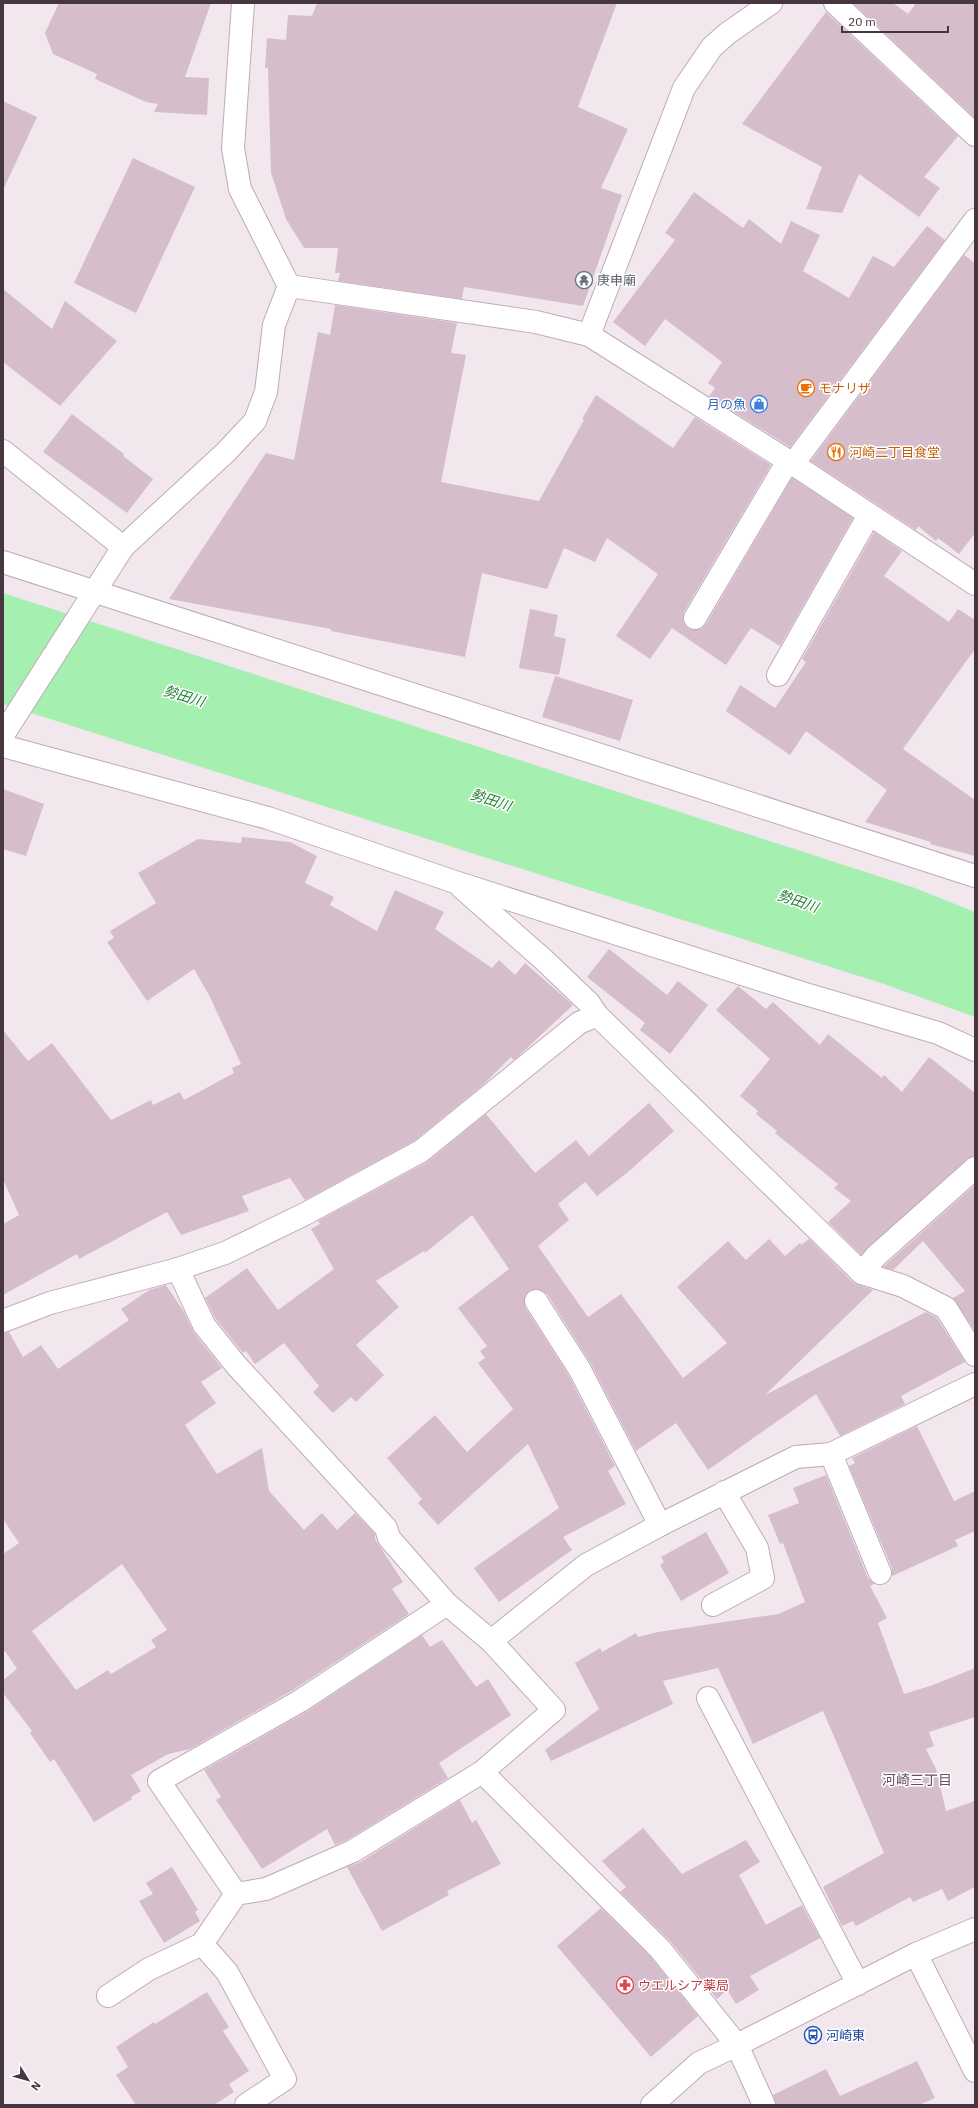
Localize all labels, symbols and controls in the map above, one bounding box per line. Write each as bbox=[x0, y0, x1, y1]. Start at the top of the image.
scale bar bbox=[842, 8, 948, 34]
text: 20 m bbox=[848, 14, 876, 29]
temple icon: 庚申廟 bbox=[574, 270, 594, 290]
place label: 庚申廟 bbox=[597, 272, 636, 289]
cafe icon: モナリザ bbox=[796, 378, 816, 398]
place label: モナリザ bbox=[819, 380, 871, 397]
shop icon: 月の魚 bbox=[749, 394, 769, 414]
place label: 月の魚 bbox=[707, 396, 746, 413]
restaurant icon: 河崎二丁目食堂 bbox=[826, 442, 846, 462]
place label: 河崎二丁目食堂 bbox=[849, 444, 940, 461]
water label: 勢田川 bbox=[161, 681, 209, 711]
water label: 勢田川 bbox=[468, 785, 516, 816]
water label: 勢田川 bbox=[775, 886, 823, 917]
district label: 河崎三丁目 bbox=[882, 1771, 952, 1789]
pharmacy icon: ウエルシア薬局 bbox=[615, 1975, 635, 1995]
place label: ウエルシア薬局 bbox=[638, 1977, 729, 1994]
bus stop icon: 河崎東 bbox=[803, 2025, 823, 2045]
place label: 河崎東 bbox=[826, 2027, 865, 2044]
north arrow bbox=[8, 2060, 48, 2100]
text: N bbox=[28, 2079, 44, 2093]

